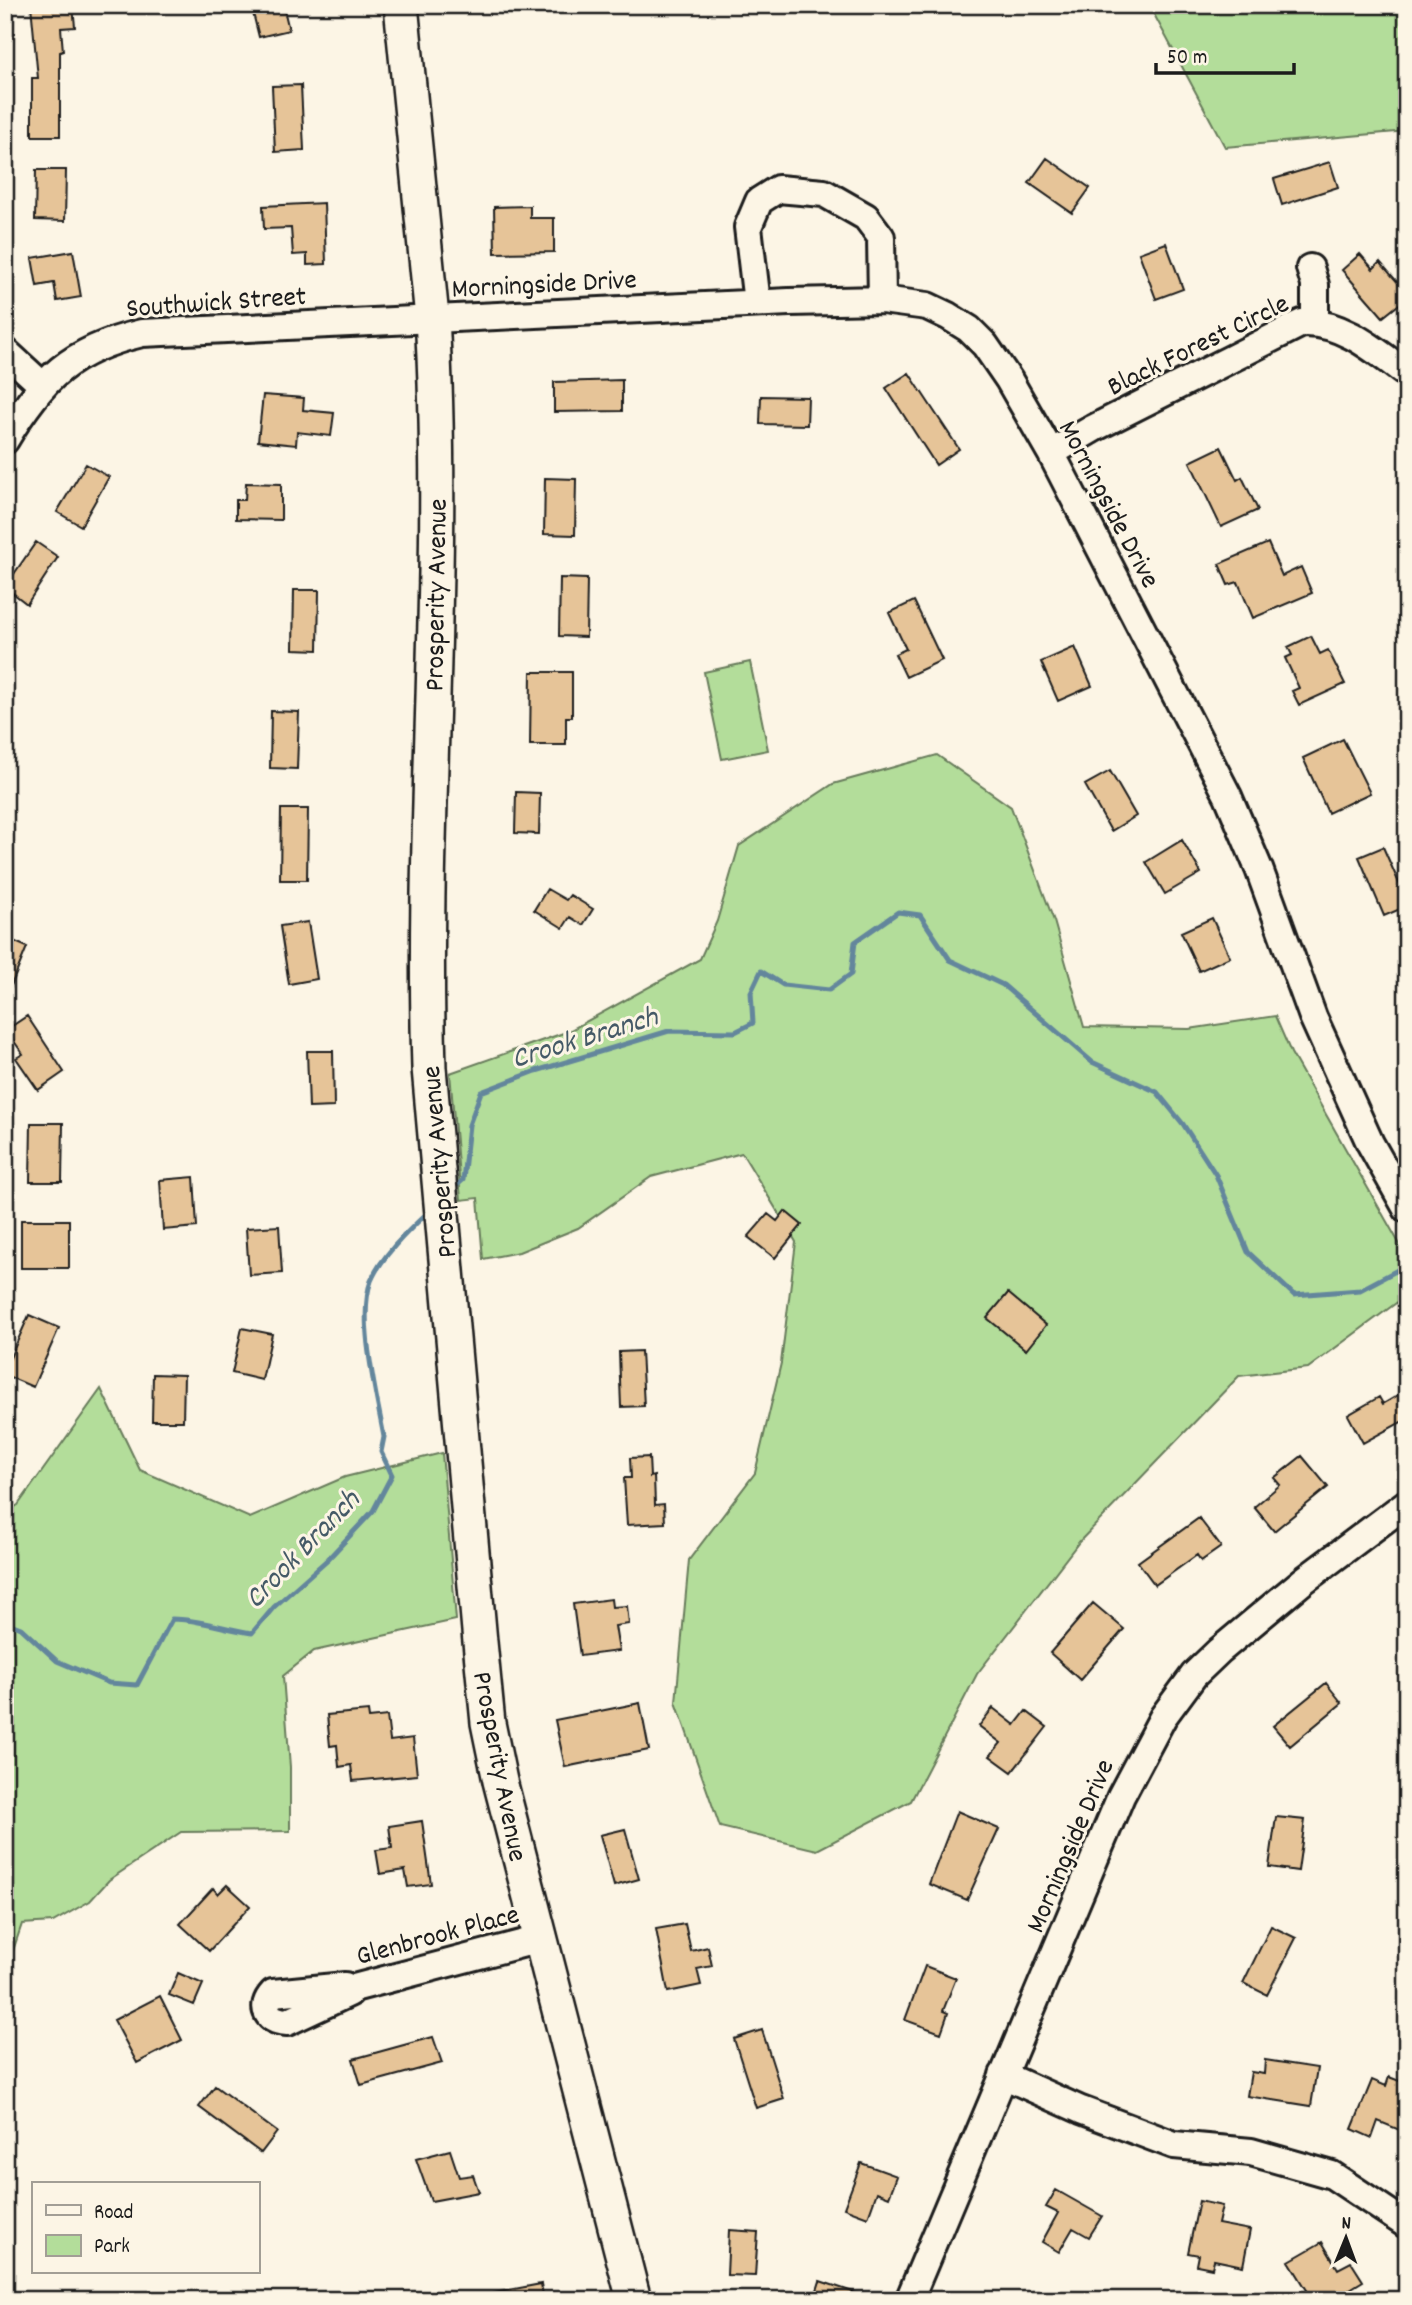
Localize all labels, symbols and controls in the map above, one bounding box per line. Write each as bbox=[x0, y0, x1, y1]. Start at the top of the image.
scale bar bbox=[1156, 32, 1295, 76]
text: 50 m bbox=[1167, 44, 1207, 74]
street label: Morningside Drive bbox=[451, 262, 638, 312]
street label: Southwick Street bbox=[125, 279, 308, 331]
street label: Black Forest Circle bbox=[1101, 286, 1297, 409]
street label: Morningside Drive bbox=[1045, 414, 1168, 597]
street label: Prosperity Avenue bbox=[417, 498, 461, 692]
water label: Crook Branch bbox=[507, 997, 665, 1083]
street label: Prosperity Avenue bbox=[414, 1064, 470, 1259]
water label: Crook Branch bbox=[236, 1481, 373, 1620]
street label: Prosperity Avenue bbox=[459, 1669, 535, 1865]
street label: Morningside Drive bbox=[1018, 1754, 1127, 1940]
street label: Glenbrook Place bbox=[352, 1897, 524, 1979]
legend bbox=[32, 2182, 259, 2274]
text: Road bbox=[94, 2199, 133, 2229]
north arrow bbox=[1310, 2204, 1380, 2274]
text: N bbox=[1341, 2211, 1351, 2238]
text: Park bbox=[94, 2233, 130, 2263]

